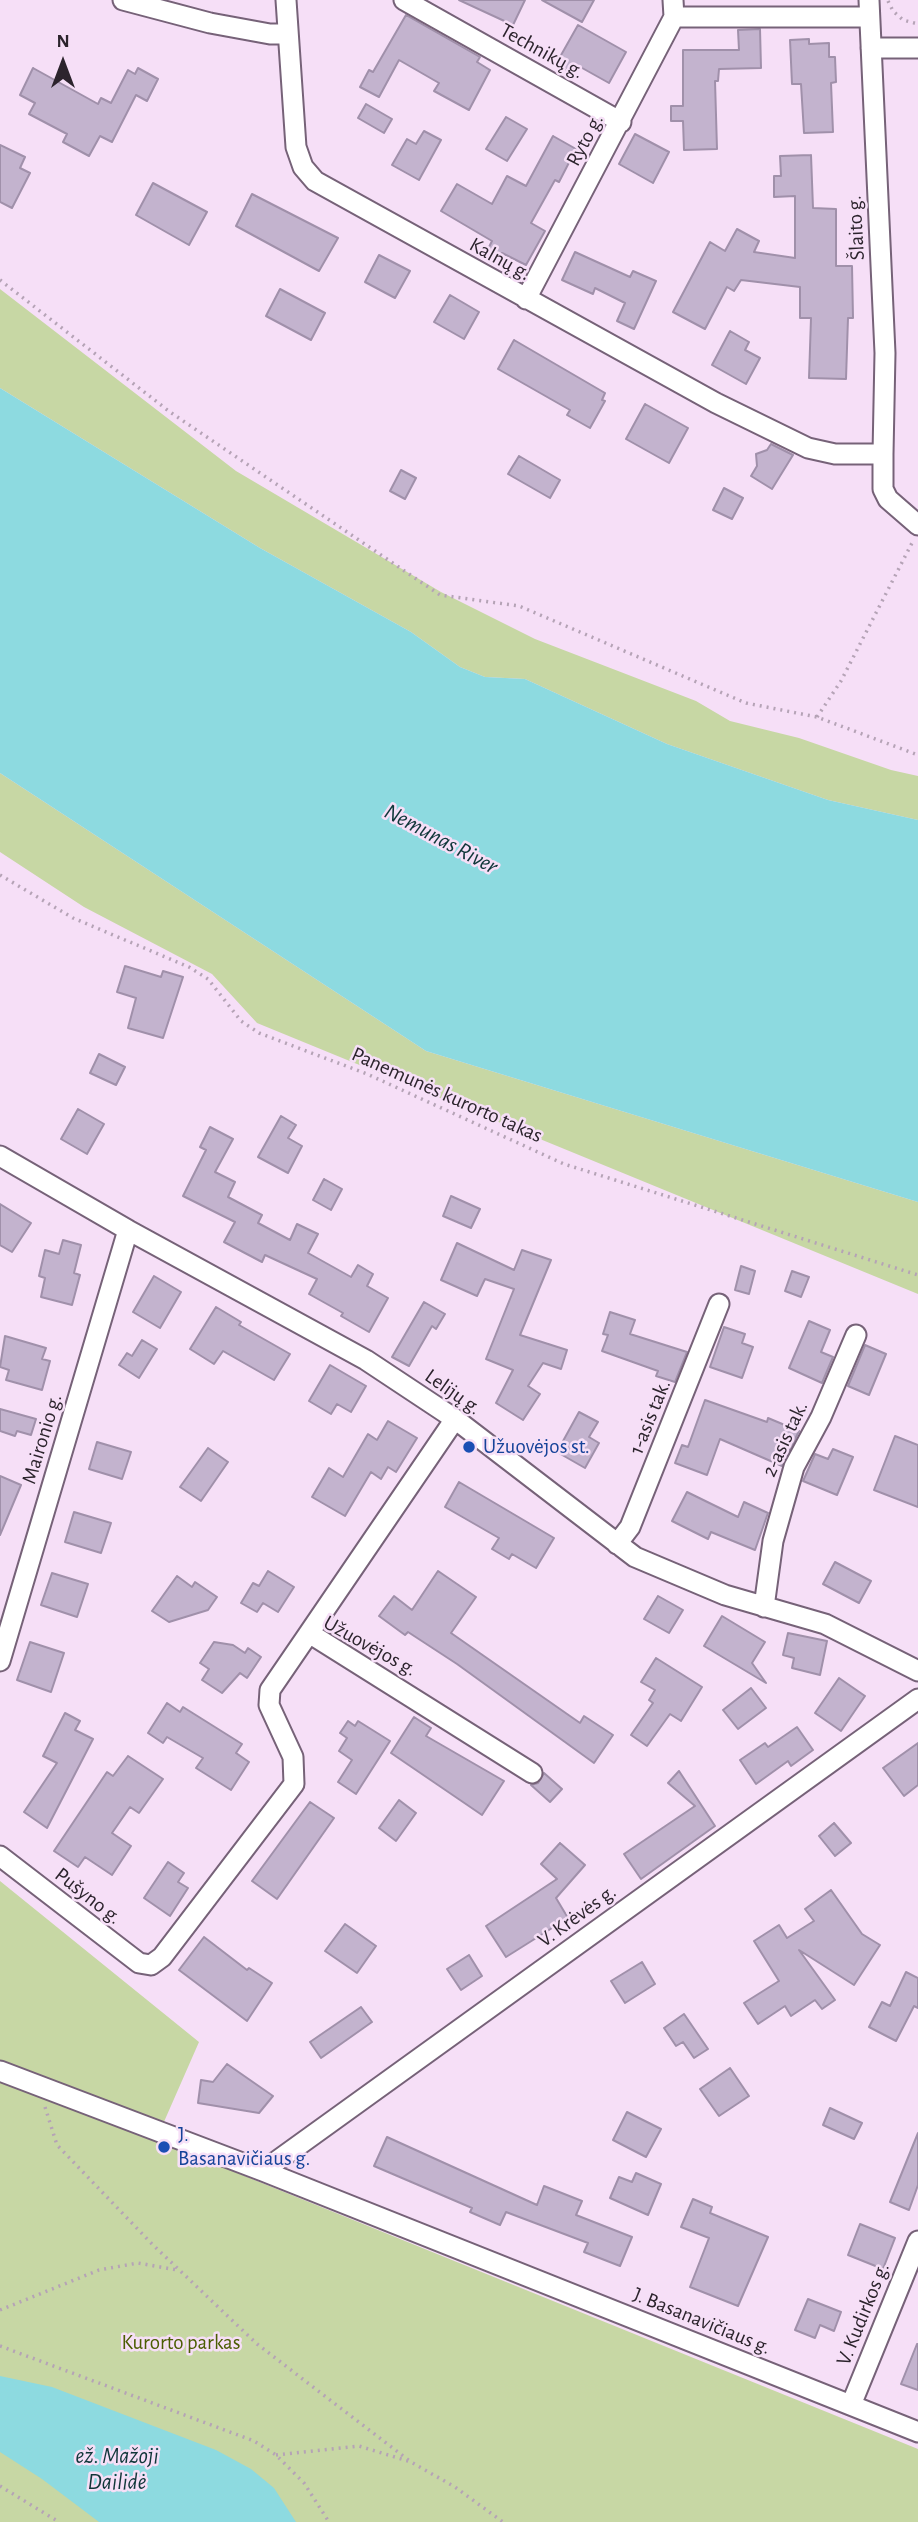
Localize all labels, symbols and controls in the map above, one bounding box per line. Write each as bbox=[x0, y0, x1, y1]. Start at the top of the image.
street label: Technikų g. bbox=[496, 18, 588, 84]
north arrow bbox=[28, 28, 98, 98]
text: N bbox=[56, 32, 70, 51]
street label: Ryto g. bbox=[561, 110, 609, 170]
street label: Šlaito g. bbox=[842, 195, 870, 261]
street label: Kalnų g. bbox=[465, 232, 535, 286]
water label: Nemunas River bbox=[380, 798, 502, 880]
street label: Panemunės kurorto takas bbox=[348, 1042, 546, 1148]
street label: Lelijų g. bbox=[420, 1364, 486, 1420]
street label: 1-asis tak. bbox=[624, 1376, 676, 1458]
street label: Maironio g. bbox=[16, 1391, 68, 1487]
street label: 2-asis tak. bbox=[757, 1397, 813, 1481]
place label: Užuovėjos st. bbox=[483, 1434, 590, 1460]
marker: Užuovėjos st. bbox=[461, 1439, 477, 1455]
street label: Užuovėjos g. bbox=[319, 1610, 421, 1682]
street label: Pušyno g. bbox=[50, 1862, 126, 1930]
street label: V. Krėvės g. bbox=[533, 1879, 621, 1953]
place label: J. Basanavičiaus g. bbox=[178, 2122, 310, 2172]
marker: J. Basanavičiaus g. bbox=[156, 2139, 172, 2155]
street label: V. Kudirkos g. bbox=[831, 2259, 895, 2369]
street label: J. Basanavičiaus g. bbox=[629, 2282, 775, 2360]
park label: Kurorto parkas bbox=[121, 2330, 241, 2356]
water label: ež. Mažoji Dailidė bbox=[76, 2442, 158, 2496]

